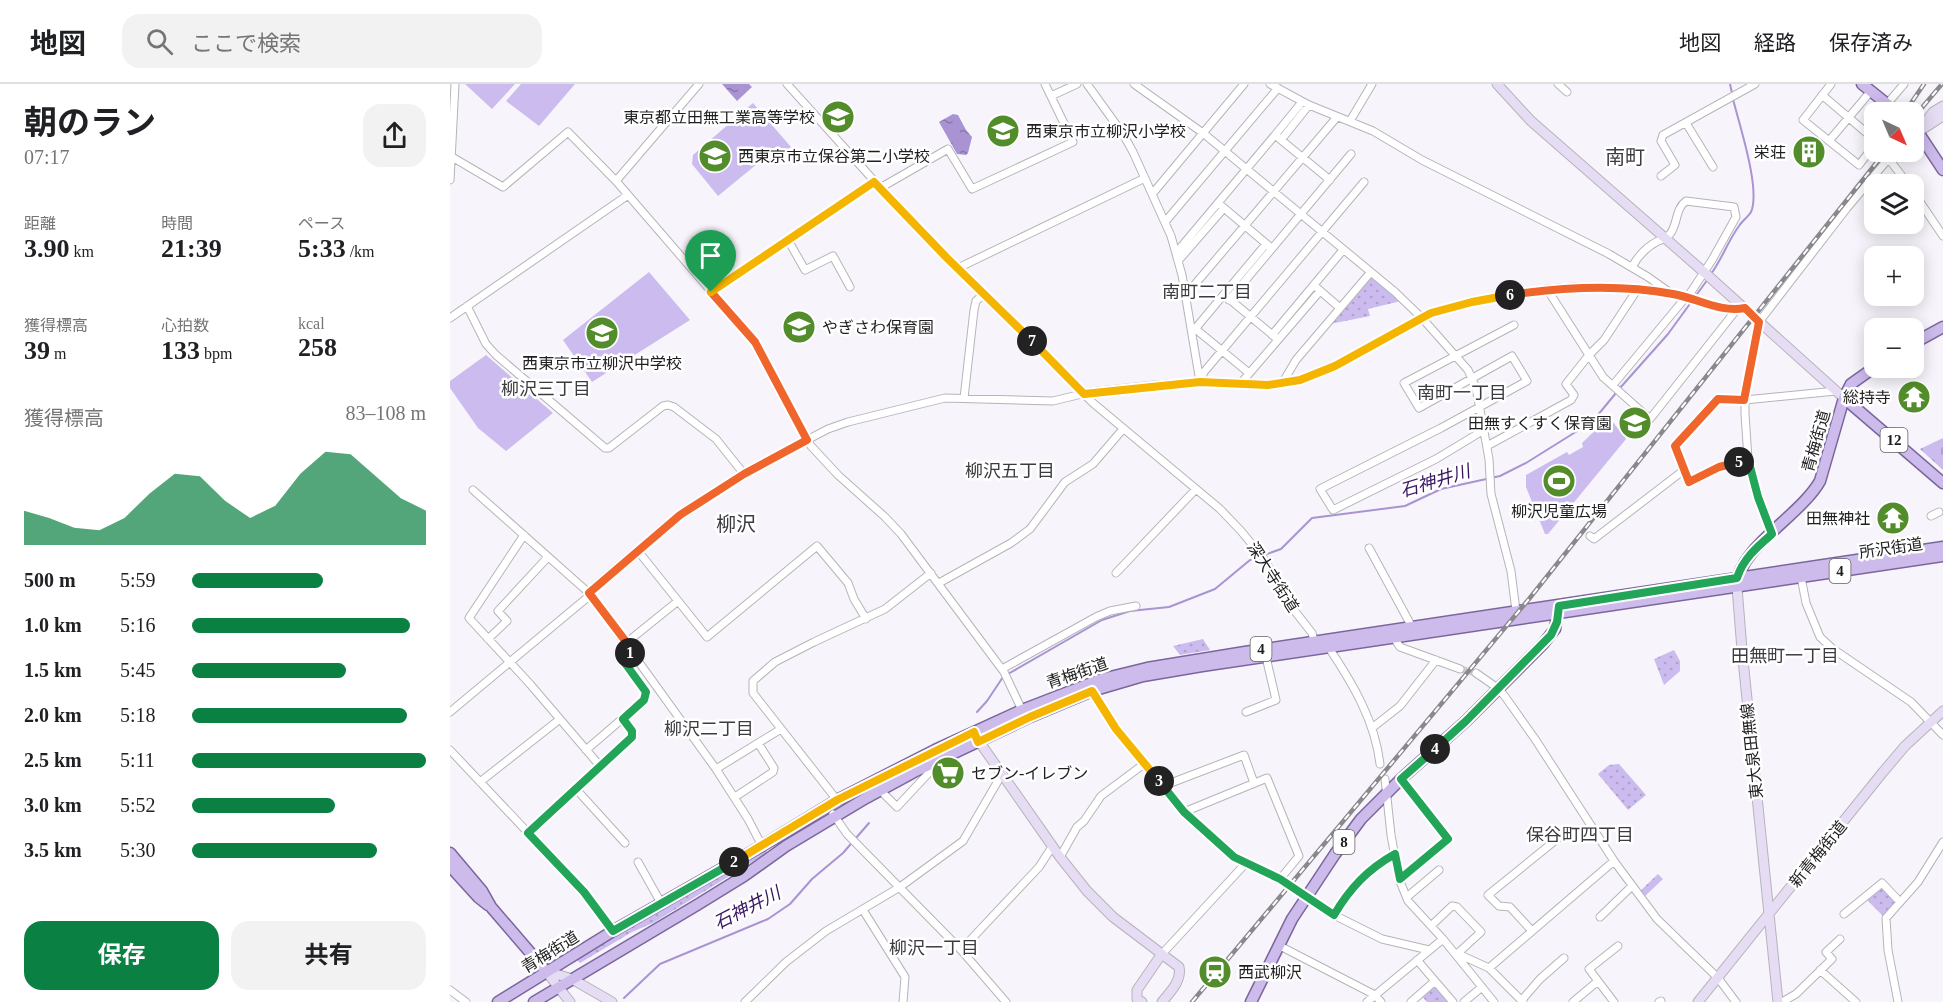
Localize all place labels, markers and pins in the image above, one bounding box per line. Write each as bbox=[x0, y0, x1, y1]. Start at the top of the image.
school or university icon: 東京都立田無工業高等学校 bbox=[820, 99, 856, 135]
place label: 東京都立田無工業高等学校 bbox=[623, 109, 815, 126]
school or university icon: 西東京市立柳沢小学校 bbox=[985, 113, 1021, 149]
place label: 西東京市立柳沢小学校 bbox=[1026, 123, 1186, 140]
building icon: 栄荘 bbox=[1791, 134, 1827, 170]
school or university icon: 西東京市立保谷第二小学校 bbox=[697, 138, 733, 174]
place label: 栄荘 bbox=[1754, 144, 1786, 161]
place label: 西東京市立保谷第二小学校 bbox=[738, 148, 930, 165]
pin bbox=[685, 230, 736, 292]
pin: 6 bbox=[1495, 280, 1525, 310]
school or university icon: やぎさわ保育園 bbox=[781, 309, 817, 345]
school or university icon: 西東京市立柳沢中学校 bbox=[584, 315, 620, 351]
place label: やぎさわ保育園 bbox=[822, 319, 934, 336]
pin: 7 bbox=[1017, 326, 1047, 356]
place label: 西東京市立柳沢中学校 bbox=[522, 355, 682, 372]
temple icon: 総持寺 bbox=[1896, 379, 1932, 415]
place label: 総持寺 bbox=[1843, 389, 1891, 406]
school or university icon: 田無すくすく保育園 bbox=[1617, 405, 1653, 441]
place label: 田無すくすく保育園 bbox=[1468, 415, 1612, 432]
pin: 5 bbox=[1724, 447, 1754, 477]
sports icon: 柳沢児童広場 bbox=[1541, 463, 1577, 499]
temple icon: 田無神社 bbox=[1875, 500, 1911, 536]
place label: 柳沢児童広場 bbox=[1511, 503, 1607, 520]
place label: 田無神社 bbox=[1806, 510, 1870, 527]
pin: 1 bbox=[615, 638, 645, 668]
pin: 4 bbox=[1420, 734, 1450, 764]
supermarket icon: セブン-イレブン bbox=[930, 755, 966, 791]
place label: セブン-イレブン bbox=[971, 765, 1088, 782]
pin: 3 bbox=[1144, 766, 1174, 796]
pin: 2 bbox=[719, 847, 749, 877]
station icon: 西武柳沢 bbox=[1197, 954, 1233, 990]
place label: 西武柳沢 bbox=[1238, 964, 1302, 981]

